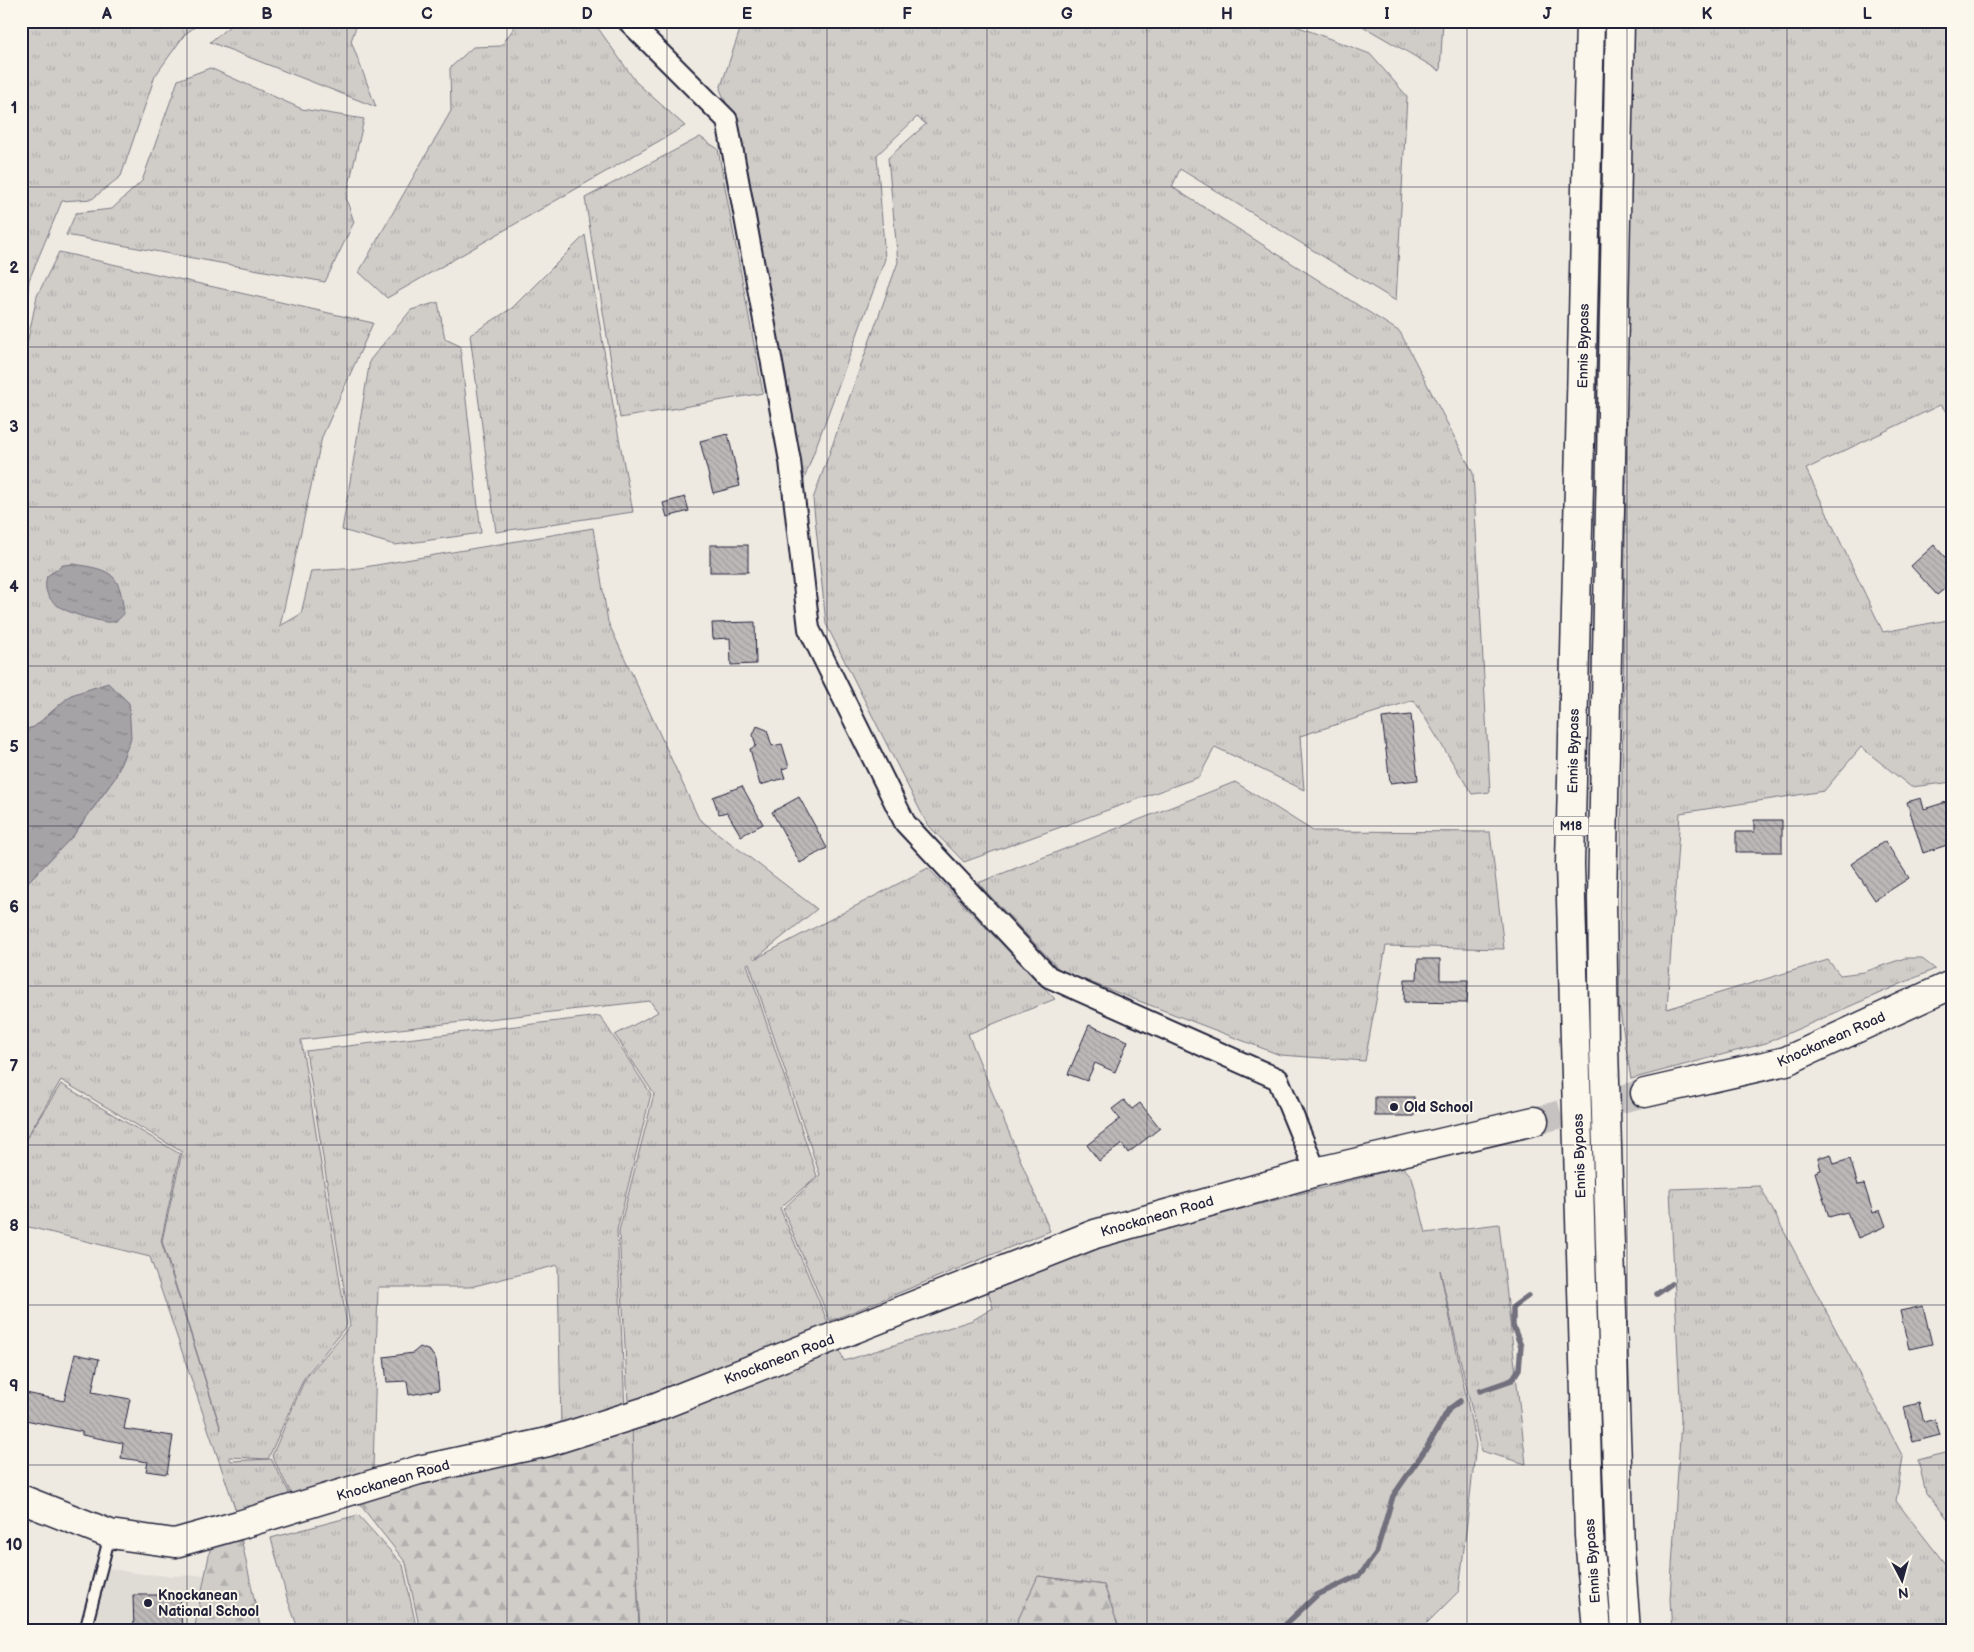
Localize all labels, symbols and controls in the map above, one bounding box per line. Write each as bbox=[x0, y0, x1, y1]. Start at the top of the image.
text: A bbox=[101, 5, 112, 24]
text: B bbox=[261, 5, 273, 24]
text: C bbox=[421, 5, 433, 24]
text: D bbox=[581, 5, 593, 24]
text: E bbox=[742, 5, 752, 24]
text: F bbox=[902, 5, 912, 24]
text: G bbox=[1061, 5, 1073, 24]
text: H bbox=[1221, 5, 1233, 24]
text: I bbox=[1384, 5, 1390, 24]
text: J bbox=[1543, 5, 1552, 24]
text: K bbox=[1702, 5, 1713, 24]
text: L bbox=[1862, 5, 1872, 24]
text: 1 bbox=[11, 99, 17, 118]
text: 2 bbox=[9, 259, 19, 278]
street label: Ennis Bypass bbox=[1574, 303, 1593, 389]
text: 3 bbox=[9, 418, 19, 437]
text: 4 bbox=[9, 578, 19, 597]
street label: Ennis Bypass bbox=[1564, 708, 1583, 794]
text: 5 bbox=[9, 738, 19, 757]
road number: M18 bbox=[1554, 816, 1588, 836]
text: 6 bbox=[9, 898, 19, 917]
street label: Knockanean Road bbox=[1775, 1008, 1888, 1071]
text: 7 bbox=[10, 1057, 19, 1076]
place label: Old School bbox=[1404, 1099, 1473, 1116]
marker: Old School bbox=[1388, 1101, 1400, 1113]
street label: Ennis Bypass bbox=[1570, 1113, 1589, 1199]
street label: Knockanean Road bbox=[1099, 1192, 1215, 1241]
text: 8 bbox=[9, 1217, 19, 1236]
street label: Knockanean Road bbox=[722, 1331, 837, 1388]
text: 9 bbox=[9, 1377, 19, 1396]
street label: Knockanean Road bbox=[335, 1456, 451, 1505]
street label: Ennis Bypass bbox=[1581, 1518, 1604, 1604]
text: 10 bbox=[6, 1536, 22, 1555]
north arrow bbox=[1876, 1554, 1926, 1604]
text: N bbox=[1897, 1583, 1909, 1601]
place label: Knockanean National School bbox=[158, 1587, 259, 1620]
marker: Knockanean National School bbox=[142, 1597, 154, 1609]

